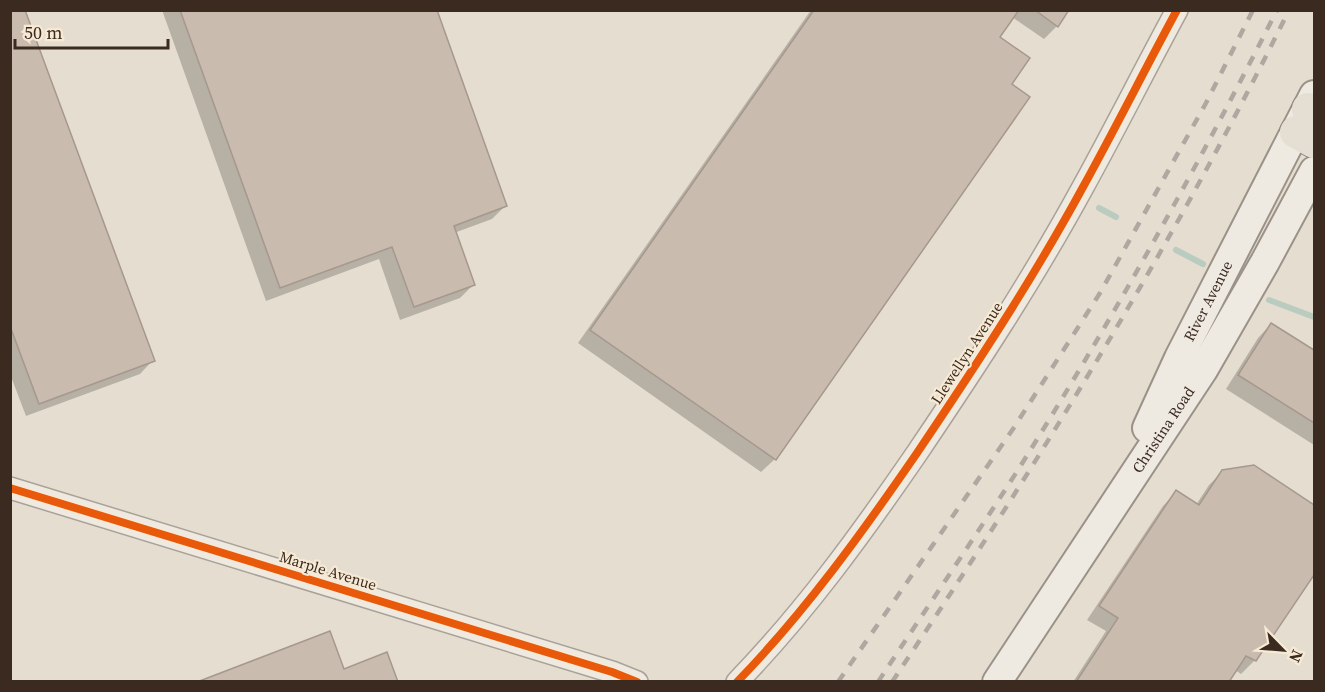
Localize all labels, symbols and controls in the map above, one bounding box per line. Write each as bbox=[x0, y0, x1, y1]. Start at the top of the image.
scale bar bbox=[15, 12, 168, 50]
text: 50 m bbox=[24, 20, 62, 45]
street label: River Avenue bbox=[1178, 257, 1237, 345]
street label: Llewellyn Avenue bbox=[926, 297, 1008, 408]
street label: Christina Road bbox=[1127, 382, 1199, 477]
street label: Marple Avenue bbox=[277, 546, 380, 595]
north arrow bbox=[1253, 620, 1313, 680]
text: N bbox=[1284, 646, 1309, 667]

